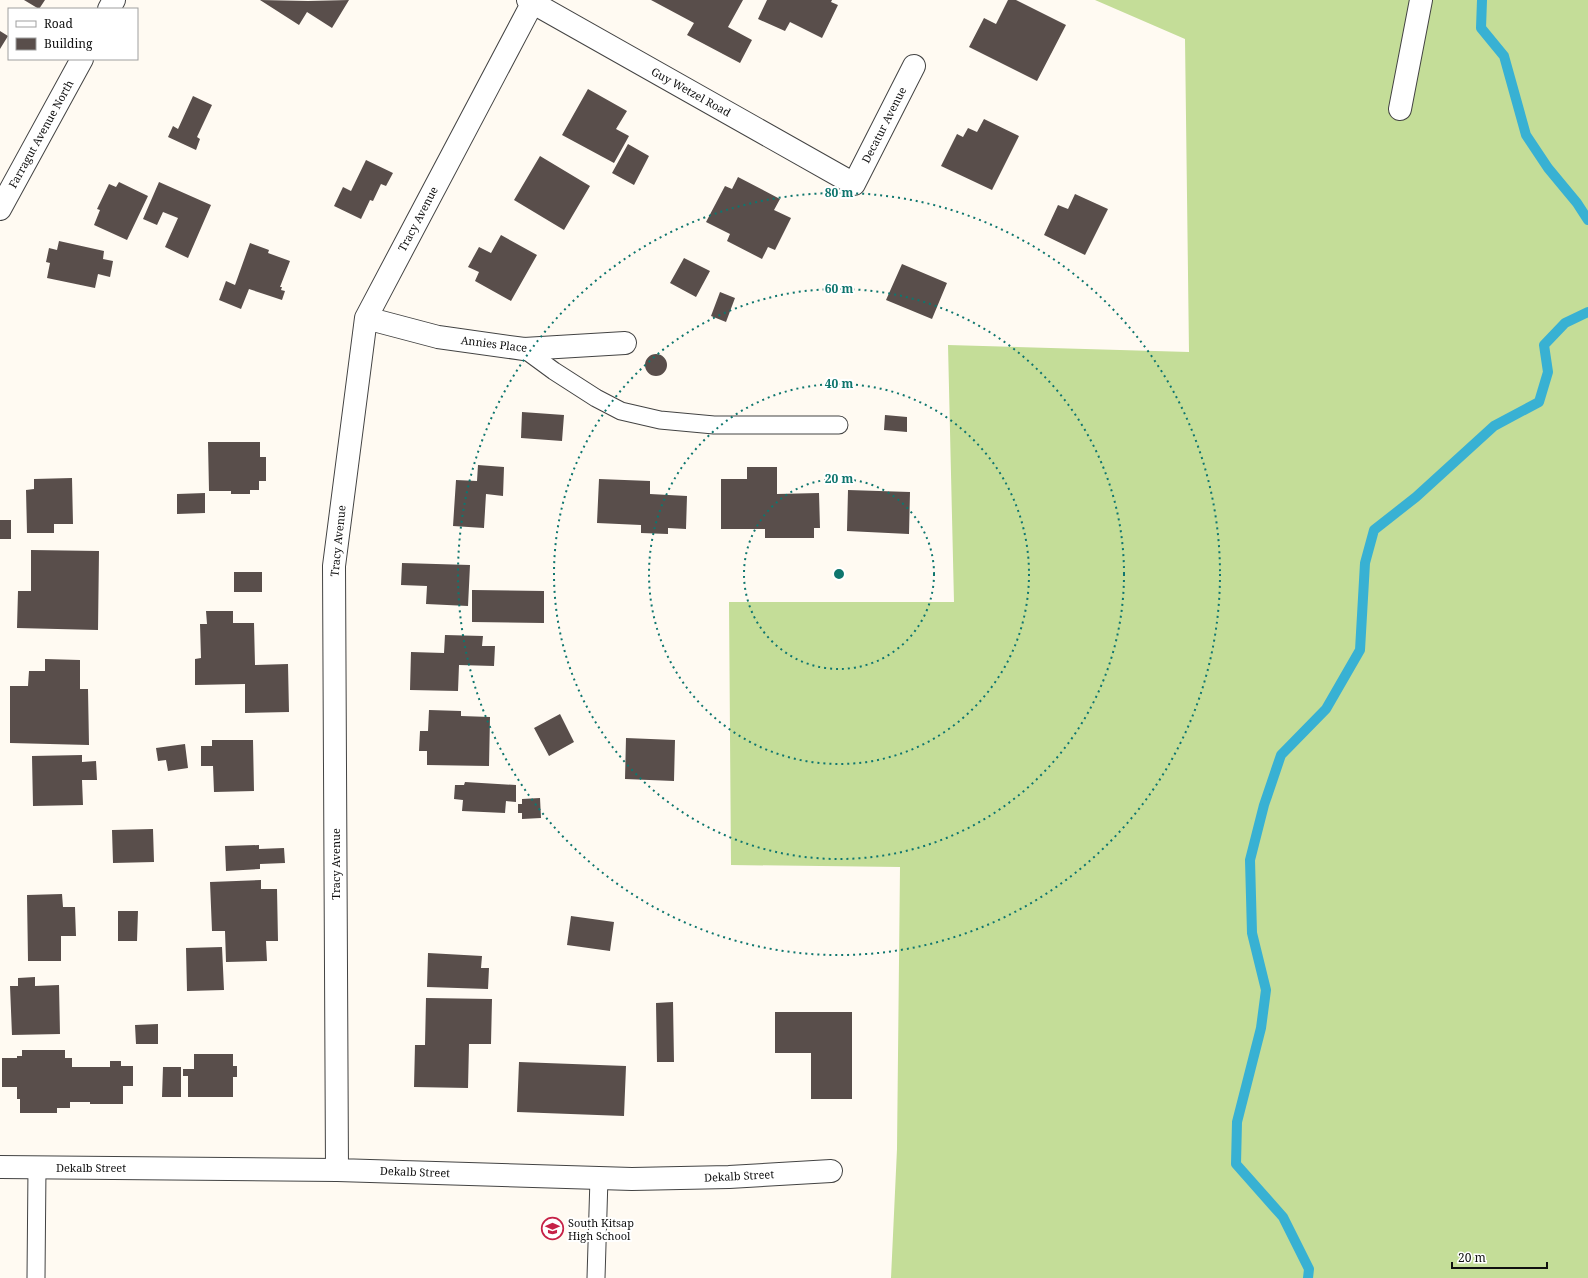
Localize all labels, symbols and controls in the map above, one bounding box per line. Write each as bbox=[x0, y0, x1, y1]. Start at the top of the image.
legend bbox=[8, 8, 138, 60]
text: Road bbox=[44, 15, 74, 32]
text: Building bbox=[44, 35, 93, 52]
street label: Guy Wetzel Road bbox=[649, 63, 734, 120]
street label: Farragut Avenue North bbox=[5, 77, 76, 190]
street label: Decatur Avenue bbox=[858, 84, 909, 165]
street label: Tracy Avenue bbox=[394, 183, 441, 254]
text: 80 m bbox=[825, 184, 853, 201]
text: 60 m bbox=[825, 280, 853, 297]
street label: Annies Place bbox=[460, 332, 528, 355]
text: 40 m bbox=[825, 375, 853, 392]
text: 20 m bbox=[825, 470, 853, 487]
street label: Tracy Avenue bbox=[326, 504, 349, 577]
centre of rings bbox=[832, 567, 846, 581]
street label: Tracy Avenue bbox=[328, 828, 343, 900]
street label: Dekalb Street bbox=[56, 1160, 126, 1175]
street label: Dekalb Street bbox=[380, 1163, 450, 1180]
street label: Dekalb Street bbox=[704, 1166, 775, 1185]
place label: South Kitsap High School bbox=[568, 1215, 634, 1243]
school or university icon: South Kitsap High School bbox=[539, 1216, 565, 1242]
scale bar bbox=[1452, 1244, 1547, 1270]
text: 20 m bbox=[1458, 1249, 1486, 1266]

